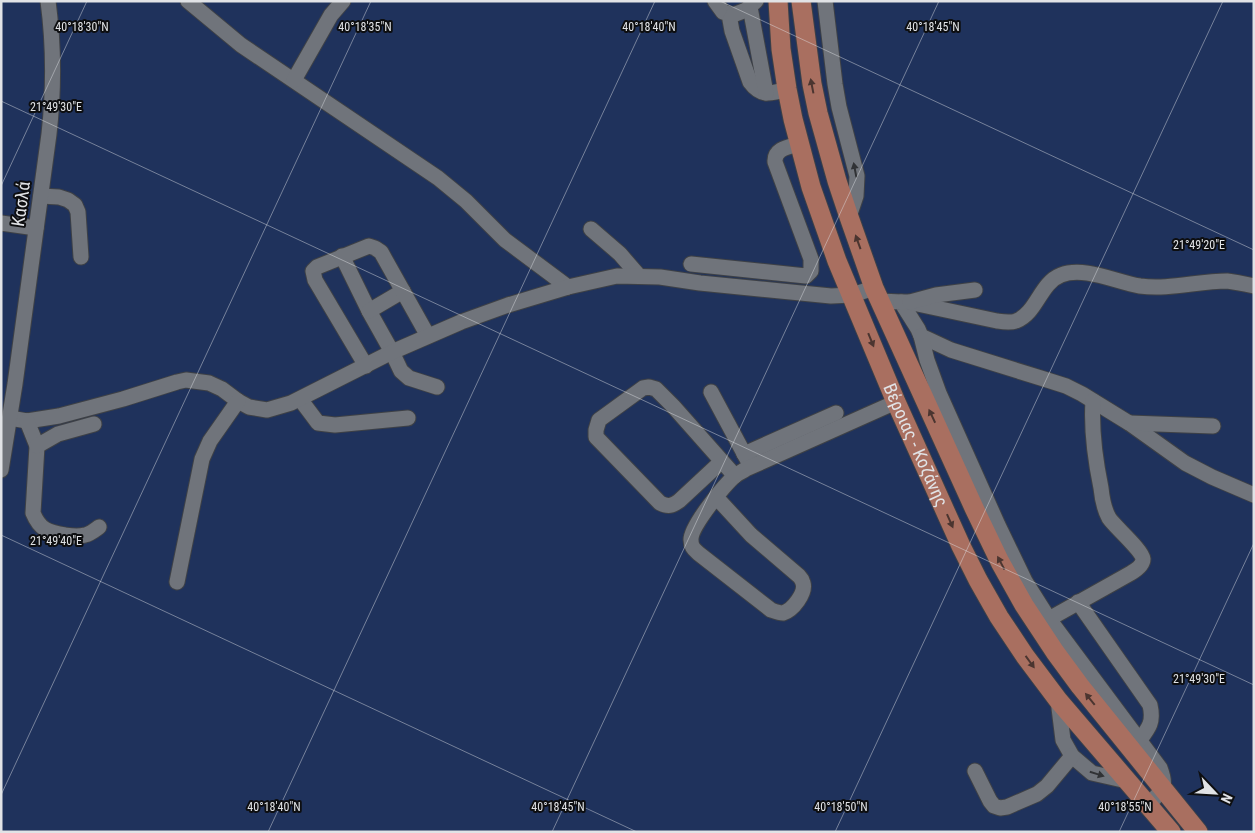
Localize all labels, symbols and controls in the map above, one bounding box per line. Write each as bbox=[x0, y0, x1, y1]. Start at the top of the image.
text: 40°18'30"N bbox=[55, 20, 109, 34]
text: 40°18'35"N bbox=[338, 20, 392, 34]
text: 40°18'40"N bbox=[622, 20, 676, 34]
text: 40°18'45"N bbox=[906, 20, 960, 34]
one-way arrow bbox=[808, 77, 816, 93]
text: 21°49'30"E bbox=[30, 100, 82, 114]
one-way arrow bbox=[851, 161, 859, 177]
street label: Κασλά bbox=[7, 180, 34, 228]
one-way arrow bbox=[854, 234, 861, 249]
text: 21°49'20"E bbox=[1173, 238, 1225, 252]
one-way arrow bbox=[867, 333, 875, 347]
street label: Βέροιας - Κοζάνης bbox=[879, 380, 953, 510]
one-way arrow bbox=[928, 409, 936, 423]
one-way arrow bbox=[946, 514, 954, 528]
text: 21°49'40"E bbox=[30, 534, 82, 548]
one-way arrow bbox=[997, 556, 1005, 571]
one-way arrow bbox=[1025, 655, 1035, 669]
text: 21°49'30"E bbox=[1173, 672, 1225, 686]
one-way arrow bbox=[1085, 693, 1096, 706]
north arrow bbox=[1190, 768, 1240, 818]
one-way arrow bbox=[1090, 770, 1105, 778]
text: N bbox=[1218, 791, 1236, 806]
text: 40°18'40"N bbox=[247, 800, 301, 814]
text: 40°18'45"N bbox=[531, 800, 585, 814]
text: 40°18'50"N bbox=[814, 800, 868, 814]
text: 40°18'55"N bbox=[1098, 800, 1152, 814]

